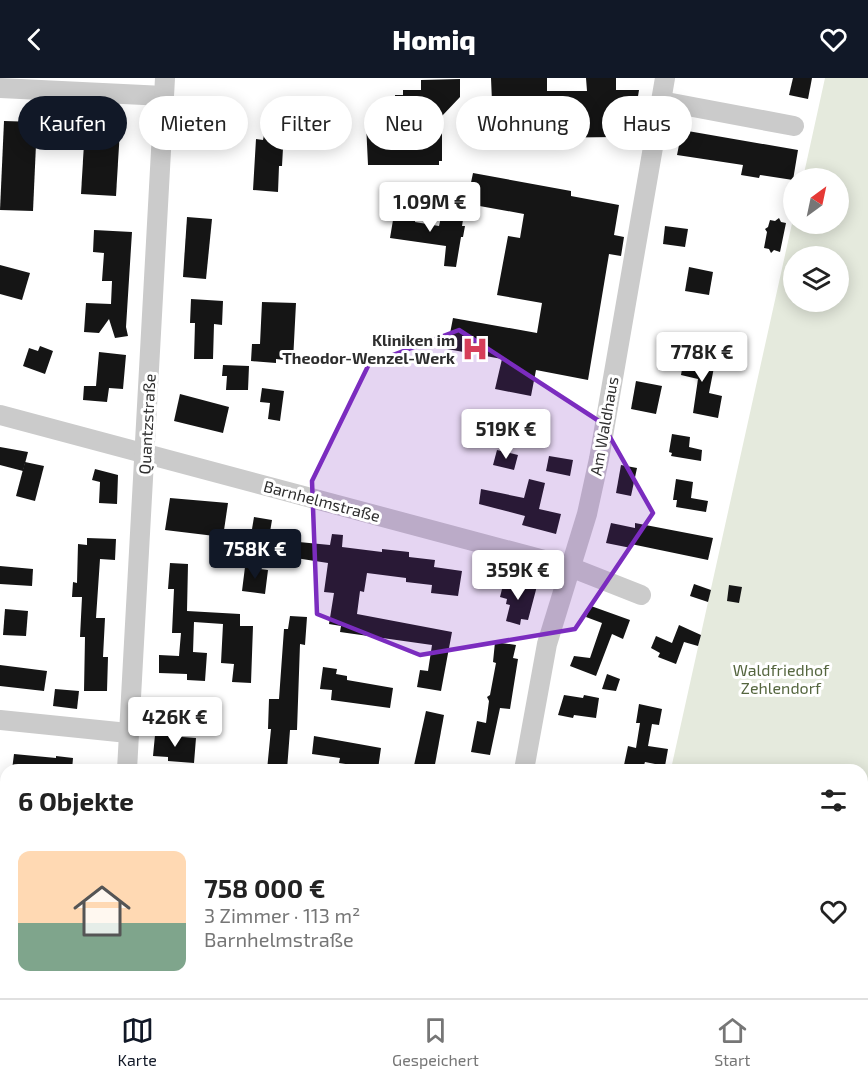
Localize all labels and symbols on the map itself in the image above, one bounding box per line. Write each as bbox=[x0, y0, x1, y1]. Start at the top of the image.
north arrow bbox=[783, 168, 849, 234]
pin: 1.09M € bbox=[375, 182, 485, 233]
place label: Kliniken im Theodor-Wenzel-Werk bbox=[282, 330, 455, 367]
pin: 778K € bbox=[653, 332, 751, 383]
hospital icon: Kliniken im Theodor-Wenzel-Werk bbox=[460, 334, 490, 364]
street label: Quantzstraße bbox=[134, 373, 160, 475]
street label: Am Waldhaus bbox=[585, 375, 622, 477]
pin: 519K € bbox=[457, 409, 555, 460]
street label: Barnhelmstraße bbox=[262, 476, 382, 525]
pin: 758K € bbox=[206, 529, 304, 580]
pin: 359K € bbox=[469, 550, 567, 601]
park label: Waldfriedhof Zehlendorf bbox=[733, 660, 830, 697]
pin: 426K € bbox=[126, 697, 224, 748]

